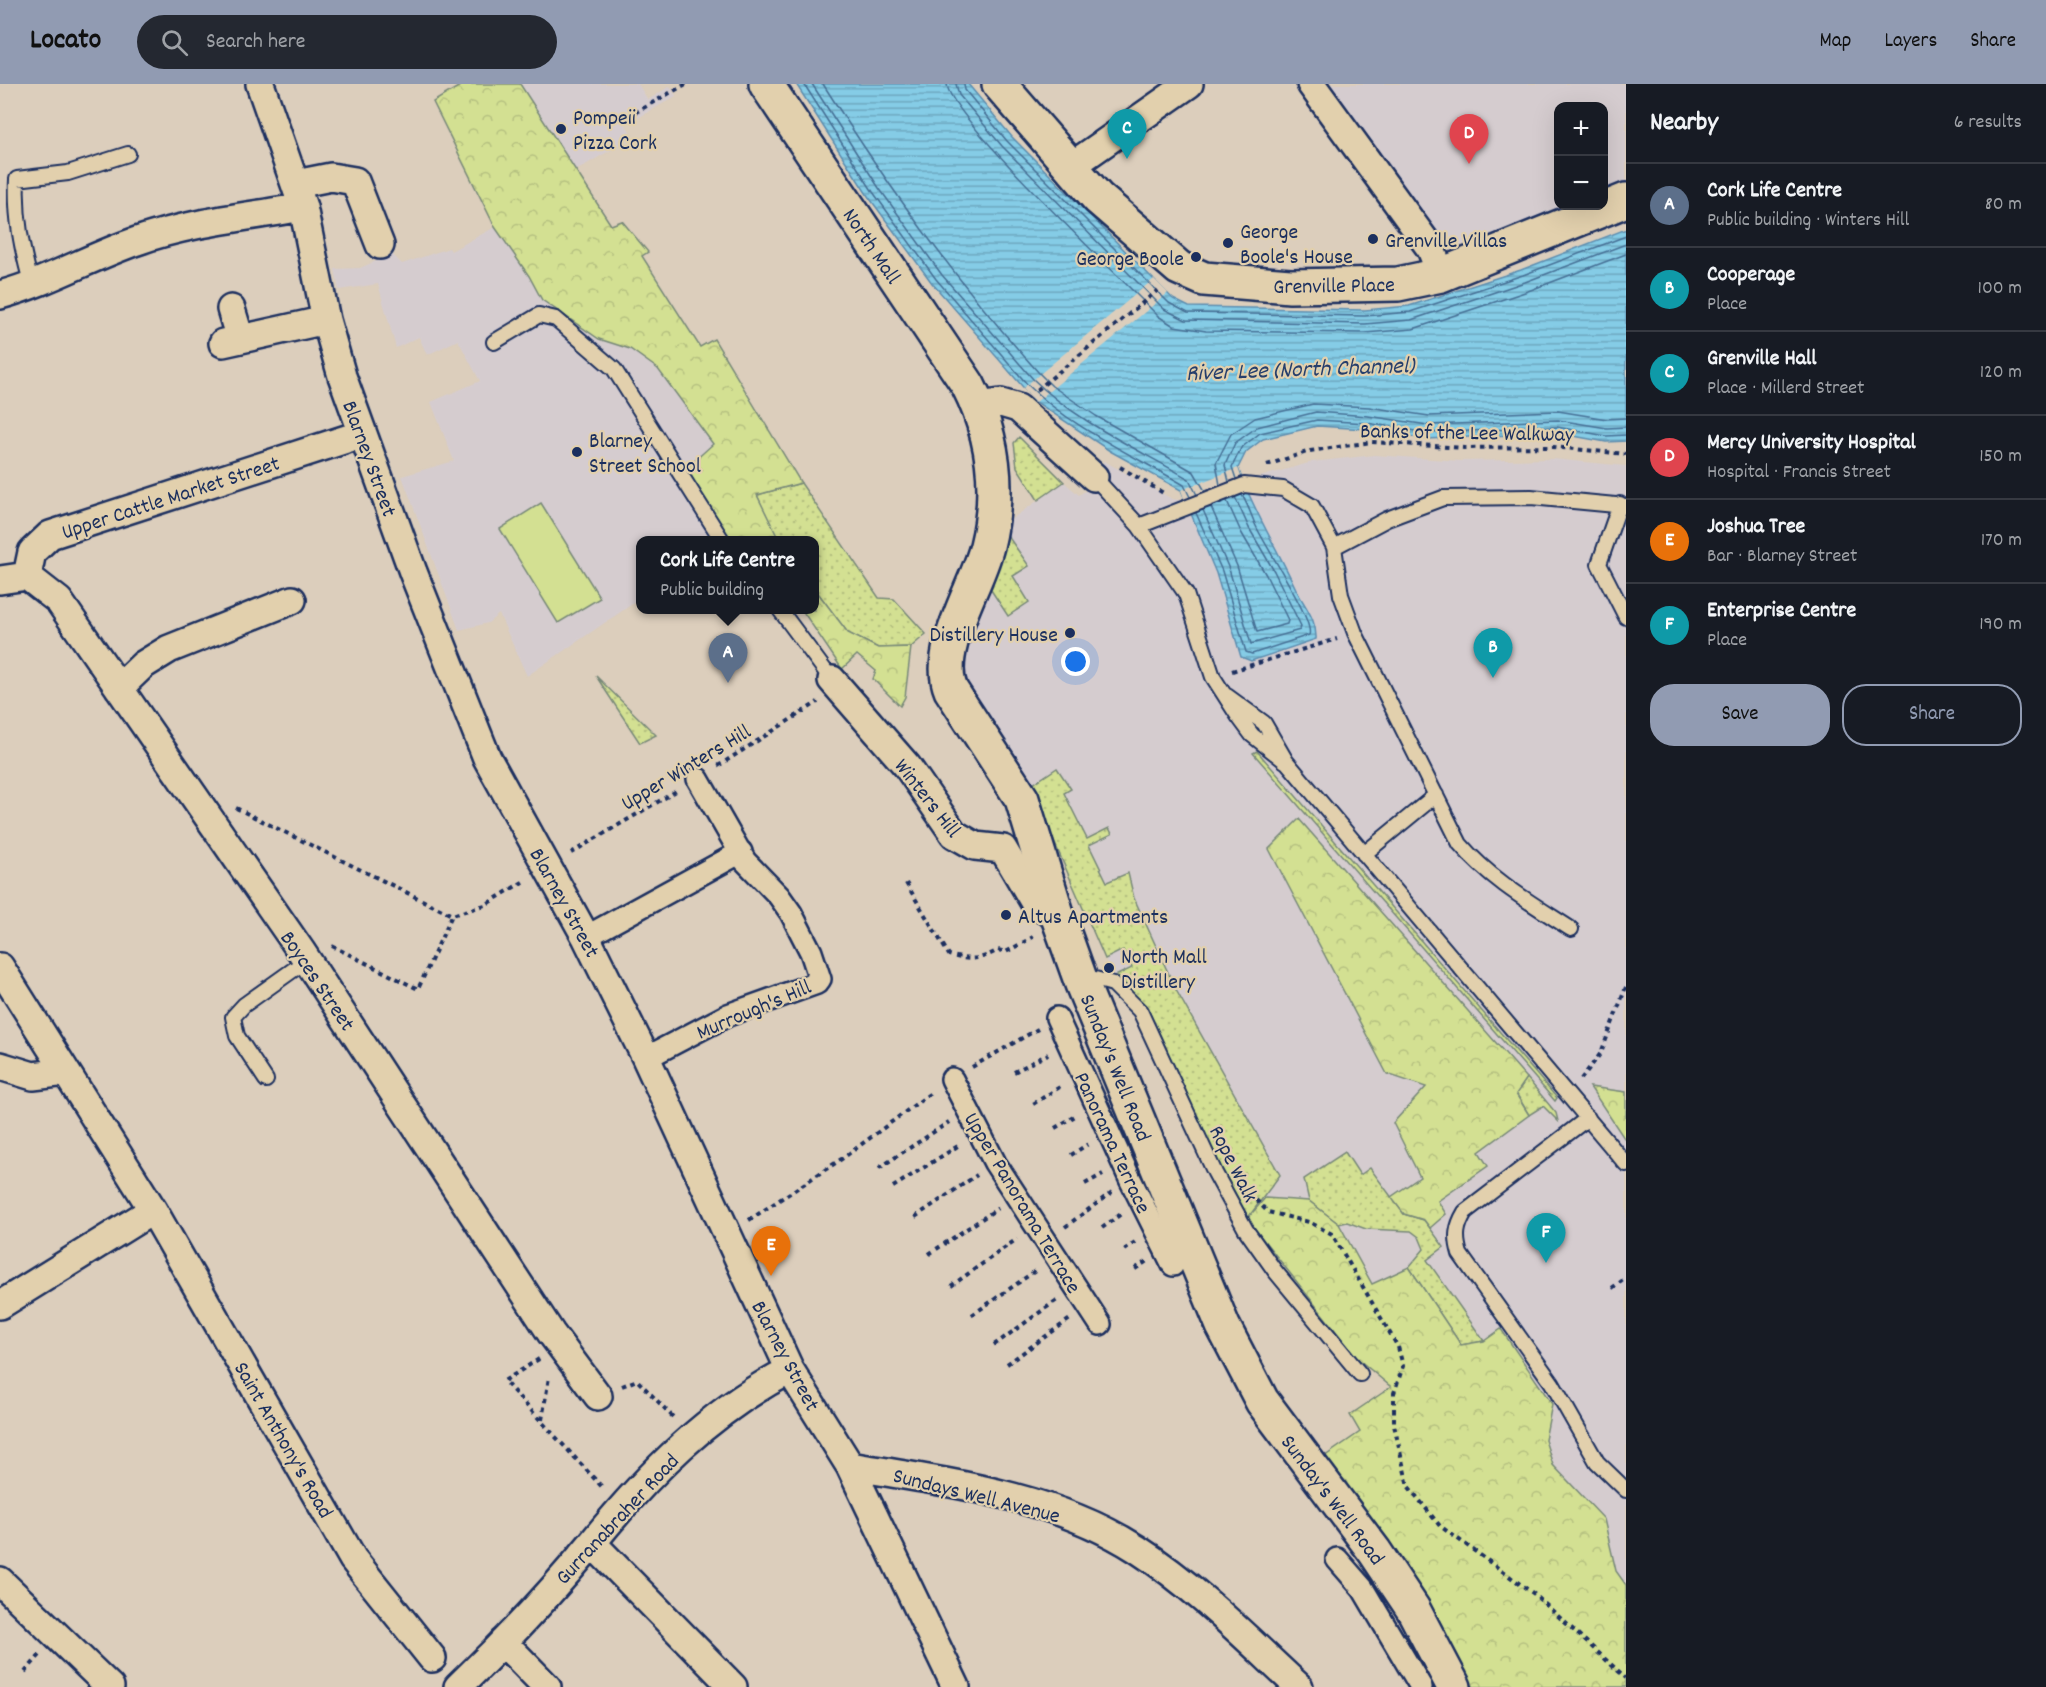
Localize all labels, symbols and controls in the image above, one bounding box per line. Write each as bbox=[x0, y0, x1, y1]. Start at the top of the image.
search box bbox=[137, 15, 557, 69]
text: Locato bbox=[30, 22, 101, 62]
icon: search bbox=[158, 26, 191, 59]
text: Search here bbox=[206, 27, 306, 58]
text: Map bbox=[1820, 27, 1851, 57]
text: Layers bbox=[1884, 27, 1937, 57]
text: Share bbox=[1970, 27, 2016, 57]
map controls bbox=[1554, 102, 1608, 210]
button: + bbox=[1554, 102, 1608, 156]
place label: Pompeii Pizza Cork bbox=[573, 104, 657, 160]
text: Nearby bbox=[1650, 105, 1718, 142]
text: 6 results bbox=[1954, 109, 2022, 137]
pin: C bbox=[1108, 110, 1146, 159]
pin: D bbox=[1450, 115, 1488, 164]
marker: Pompeii Pizza Cork bbox=[554, 122, 568, 136]
button: − bbox=[1554, 156, 1608, 210]
text: Cork Life Centre bbox=[1707, 176, 1842, 207]
text: A bbox=[1664, 191, 1675, 219]
text: 80 m bbox=[1985, 191, 2022, 219]
street label: North Mall bbox=[833, 203, 907, 291]
text: Public building · Winters Hill bbox=[1707, 207, 1909, 235]
place label: George Boole's House bbox=[1240, 218, 1353, 274]
place label: Grenville Villas bbox=[1385, 227, 1507, 258]
marker: Grenville Villas bbox=[1366, 232, 1380, 246]
marker: George Boole's House bbox=[1221, 236, 1235, 250]
place label: George Boole bbox=[1076, 245, 1184, 276]
marker: George Boole bbox=[1189, 250, 1203, 264]
text: Cooperage bbox=[1707, 260, 1795, 291]
street label: Grenville Place bbox=[1273, 271, 1395, 304]
text: B bbox=[1665, 275, 1674, 303]
text: 100 m bbox=[1978, 275, 2022, 303]
text: Place bbox=[1707, 291, 1747, 319]
text: Grenville Hall bbox=[1707, 344, 1817, 375]
water label: River Lee (North Channel) bbox=[1185, 350, 1417, 392]
text: C bbox=[1665, 359, 1674, 387]
text: 120 m bbox=[1980, 359, 2022, 387]
text: Place · Millerd Street bbox=[1707, 375, 1864, 403]
street label: Blarney Street bbox=[332, 397, 403, 522]
street label: Banks of the Lee Walkway bbox=[1360, 417, 1575, 452]
place label: Blarney Street School bbox=[589, 427, 701, 483]
text: Mercy University Hospital bbox=[1707, 428, 1916, 459]
text: D bbox=[1664, 443, 1675, 471]
text: 150 m bbox=[1979, 443, 2022, 471]
marker: Blarney Street School bbox=[570, 445, 584, 459]
street label: Upper Cattle Market Street bbox=[58, 449, 284, 549]
text: Hospital · Francis Street bbox=[1707, 459, 1891, 487]
text: Joshua Tree bbox=[1707, 512, 1805, 543]
text: E bbox=[1665, 527, 1674, 555]
text: 170 m bbox=[1981, 527, 2022, 555]
popup bbox=[636, 536, 819, 614]
text: Bar · Blarney Street bbox=[1707, 543, 1857, 571]
text: Cork Life Centre bbox=[660, 546, 795, 577]
text: Public building bbox=[660, 577, 764, 605]
text: Enterprise Centre bbox=[1707, 596, 1856, 627]
text: F bbox=[1665, 611, 1674, 639]
text: 190 m bbox=[1979, 611, 2022, 639]
place label: Distillery House bbox=[929, 621, 1058, 652]
marker: Distillery House bbox=[1063, 626, 1077, 640]
text: Place bbox=[1707, 627, 1747, 655]
pin: B bbox=[1474, 628, 1512, 678]
pin: A bbox=[708, 634, 748, 683]
your location bbox=[1061, 647, 1090, 676]
button: Save bbox=[1650, 684, 1830, 746]
button: Share bbox=[1842, 684, 2022, 746]
street label: Upper Winters Hill bbox=[616, 718, 758, 820]
street label: Winters Hill bbox=[885, 753, 967, 845]
street label: Blarney Street bbox=[520, 843, 606, 964]
place label: Altus Apartments bbox=[1018, 903, 1168, 934]
marker: Altus Apartments bbox=[999, 908, 1013, 922]
street label: Boyces Street bbox=[271, 925, 361, 1038]
place label: North Mall Distillery bbox=[1121, 943, 1207, 999]
marker: North Mall Distillery bbox=[1102, 961, 1116, 975]
street label: Murrough's Hill bbox=[692, 973, 817, 1049]
street label: Sunday's Well Road bbox=[1070, 990, 1157, 1147]
street label: Panorama Terrace bbox=[1064, 1068, 1157, 1219]
street label: Upper Panorama Terrace bbox=[955, 1107, 1087, 1300]
street label: Rope Walk bbox=[1199, 1121, 1264, 1208]
pin: F bbox=[1526, 1214, 1566, 1263]
pin: E bbox=[752, 1226, 790, 1276]
street label: Blarney Street bbox=[742, 1296, 826, 1418]
street label: Saint Anthony's Road bbox=[224, 1357, 339, 1525]
street label: Sunday's Well Road bbox=[1272, 1429, 1391, 1573]
street label: Gurranabraher Road bbox=[549, 1448, 688, 1593]
street label: Sundays Well Avenue bbox=[889, 1462, 1063, 1533]

